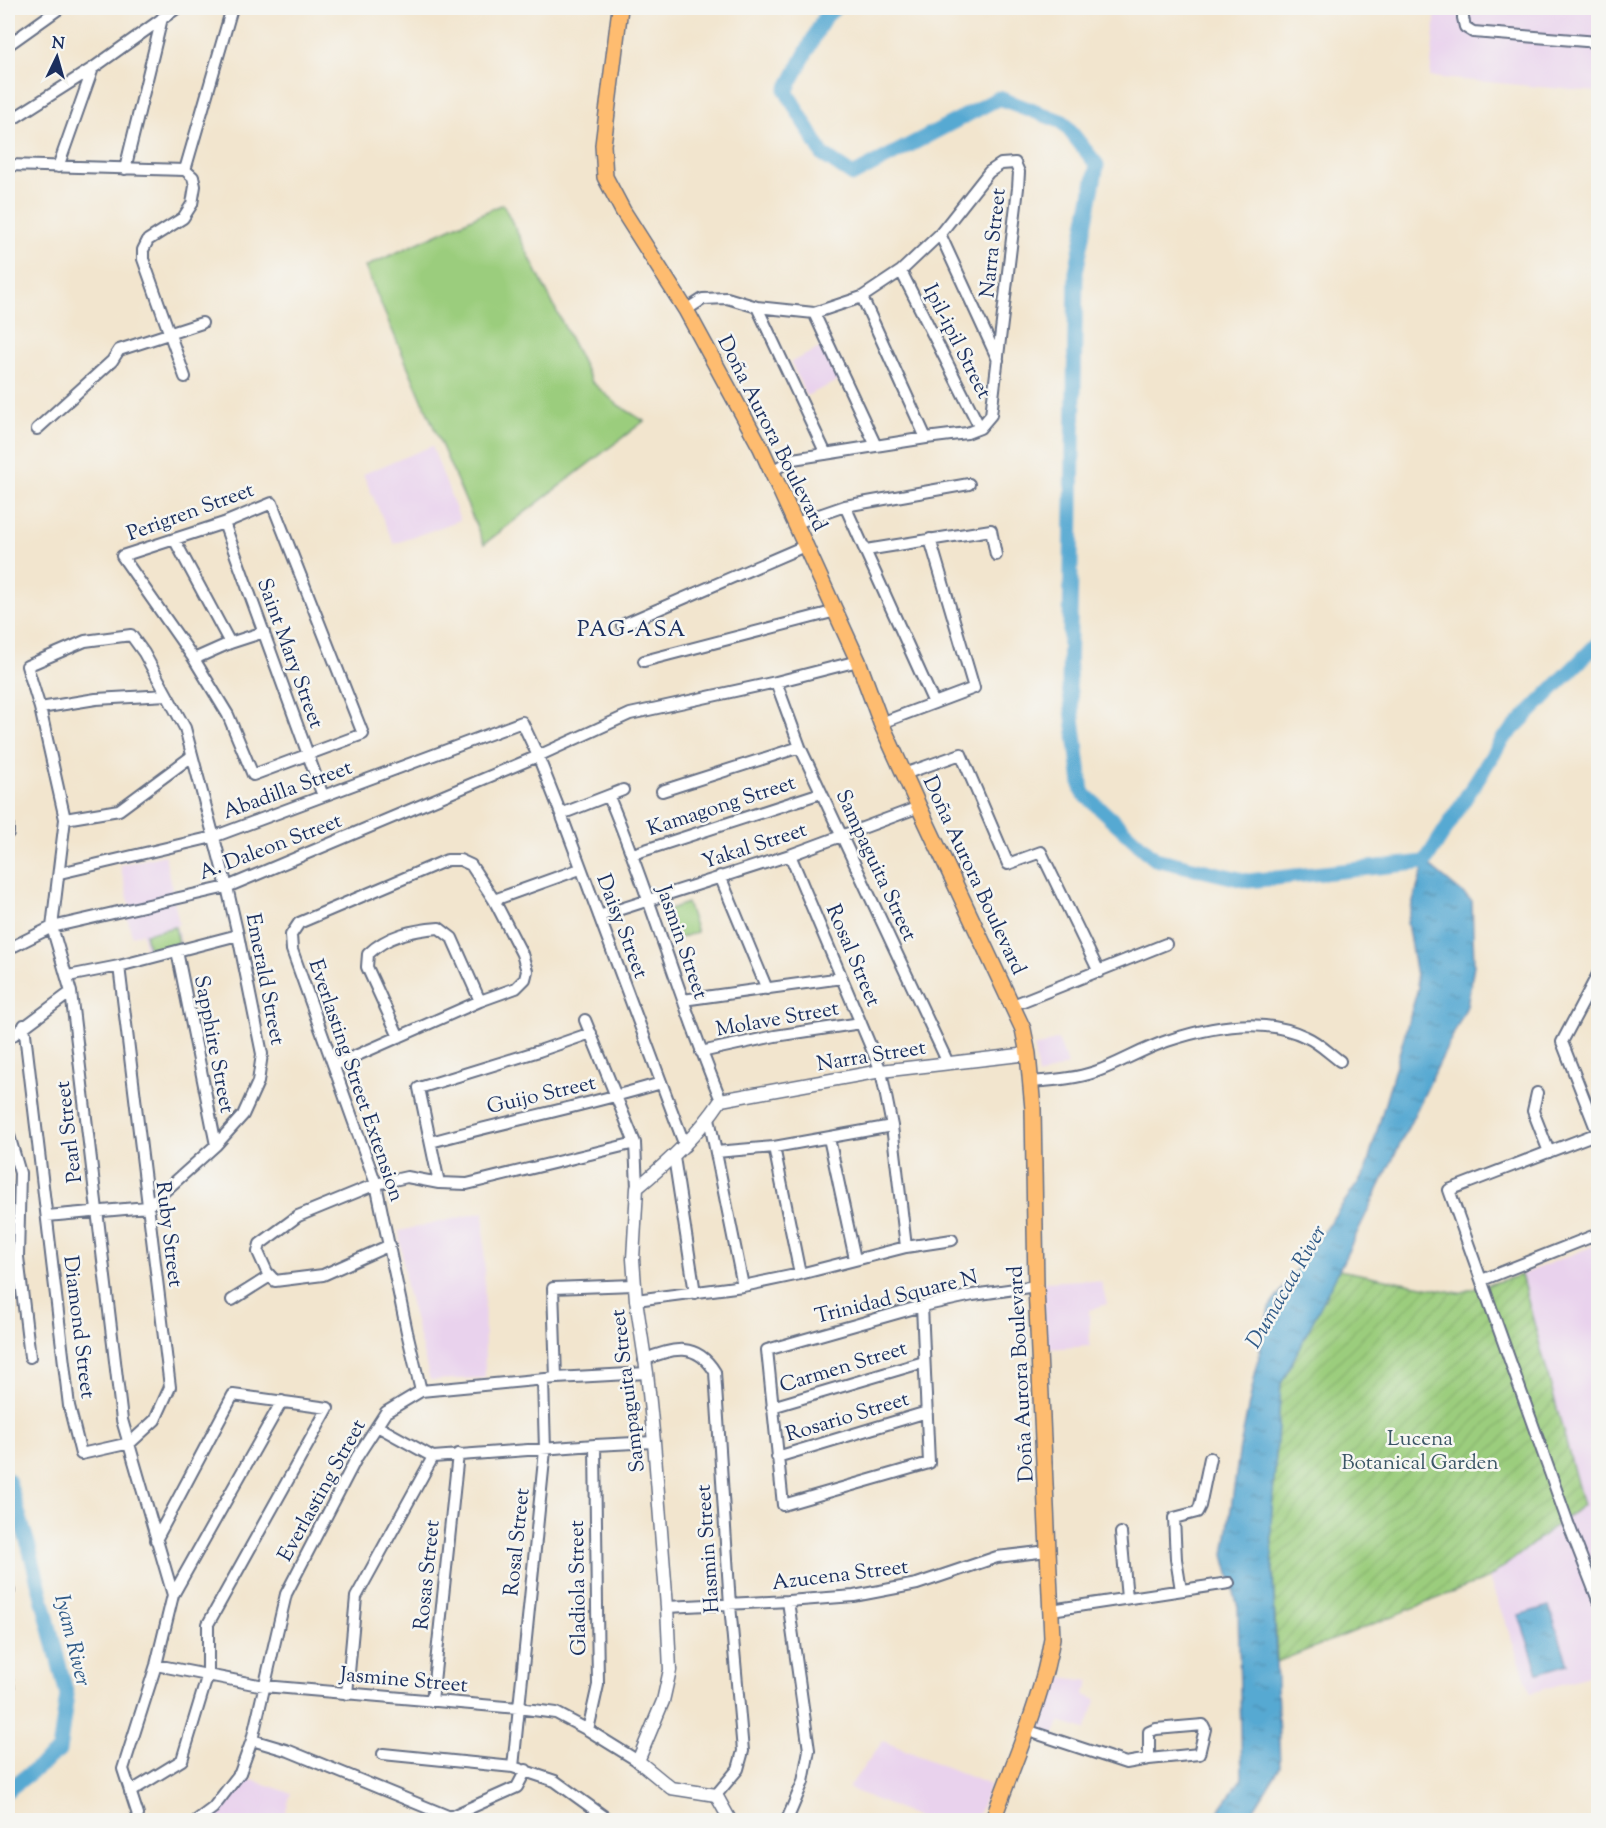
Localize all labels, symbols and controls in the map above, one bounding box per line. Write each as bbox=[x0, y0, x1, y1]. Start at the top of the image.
north arrow bbox=[27, 27, 87, 87]
text: N bbox=[51, 33, 66, 57]
street label: Narra Street bbox=[973, 187, 1015, 300]
street label: Ipil-ipil Street bbox=[914, 279, 998, 405]
street label: Doña Aurora Boulevard bbox=[709, 331, 834, 537]
street label: Perigren Street bbox=[123, 476, 259, 550]
street label: Saint Mary Street bbox=[248, 574, 330, 733]
district label: PAG-ASA bbox=[577, 615, 687, 647]
street label: Abadilla Street bbox=[219, 754, 357, 828]
street label: Kamagong Street bbox=[644, 769, 800, 845]
street label: Doña Aurora Boulevard bbox=[914, 771, 1033, 980]
street label: Sampaguita Street bbox=[827, 785, 923, 947]
street label: A. Daleon Street bbox=[195, 807, 347, 889]
street label: Yakal Street bbox=[698, 816, 811, 878]
street label: Daisy Street bbox=[587, 870, 655, 983]
street label: Jasmin Street bbox=[647, 881, 715, 1004]
street label: Rosal Street bbox=[817, 900, 887, 1012]
street label: Emerald Street bbox=[237, 911, 291, 1048]
street label: Everlasting Street Extension bbox=[299, 955, 411, 1206]
street label: Sapphire Street bbox=[185, 973, 241, 1116]
street label: Molave Street bbox=[713, 994, 841, 1046]
street label: Narra Street bbox=[815, 1034, 928, 1080]
street label: Guijo Street bbox=[484, 1069, 599, 1123]
street label: Pearl Street bbox=[49, 1079, 91, 1184]
street label: Ruby Street bbox=[147, 1180, 189, 1289]
water label: Dumacaa River bbox=[1239, 1219, 1336, 1355]
street label: Diamond Street bbox=[54, 1254, 102, 1400]
street label: Trinidad Square N bbox=[812, 1263, 981, 1333]
street label: Doña Aurora Boulevard bbox=[1001, 1265, 1043, 1483]
street label: Sampaguita Street bbox=[604, 1307, 654, 1474]
street label: Carmen Street bbox=[776, 1334, 911, 1402]
street label: Rosario Street bbox=[782, 1385, 913, 1451]
street label: Everlasting Street bbox=[271, 1414, 374, 1568]
park label: Lucena Botanical Garden bbox=[1341, 1425, 1499, 1479]
street label: Hasmin Street bbox=[690, 1483, 728, 1614]
street label: Rosal Street bbox=[497, 1487, 539, 1598]
street label: Rosas Street bbox=[407, 1519, 449, 1632]
street label: Gladiola Street bbox=[563, 1520, 595, 1656]
street label: Azucena Street bbox=[770, 1553, 910, 1599]
water label: Iyam River bbox=[44, 1591, 98, 1690]
street label: Jasmine Street bbox=[338, 1660, 469, 1702]

